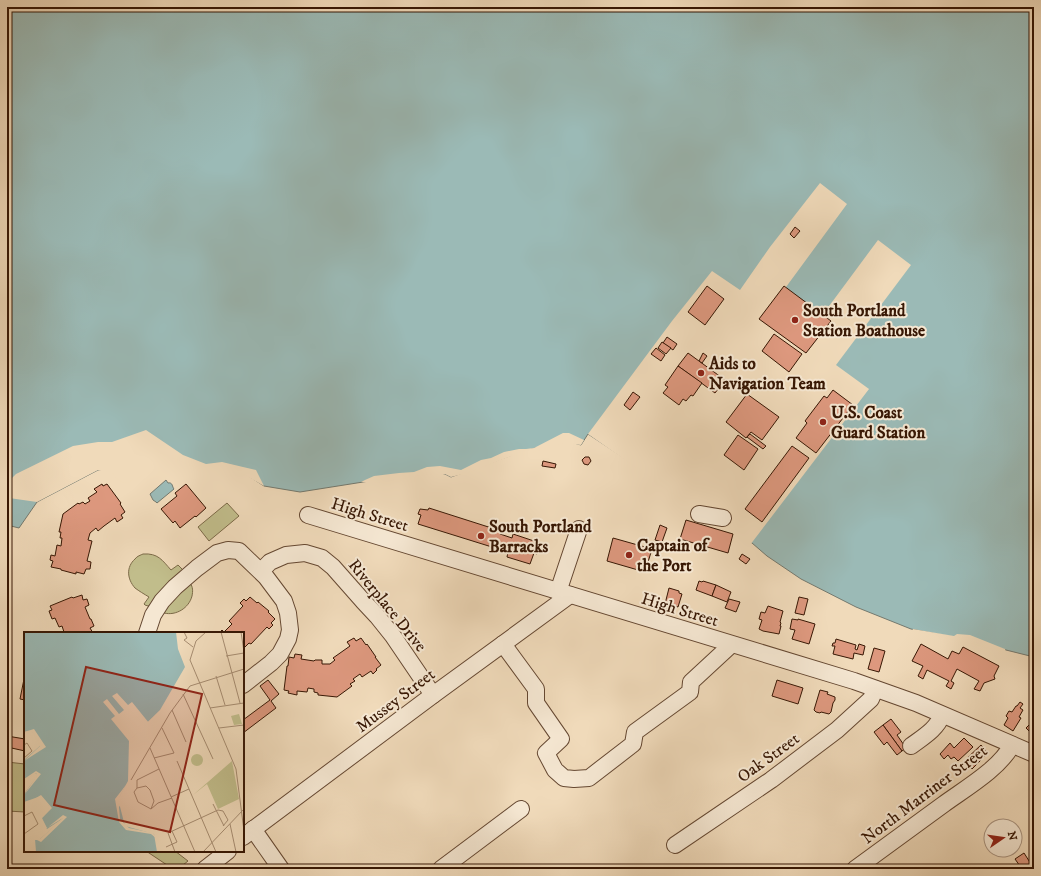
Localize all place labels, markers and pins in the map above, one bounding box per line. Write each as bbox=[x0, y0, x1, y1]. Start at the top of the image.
place label: South Portland Station Boathouse bbox=[803, 300, 925, 342]
marker: South Portland Station Boathouse bbox=[790, 315, 800, 325]
place label: Aids to Navigation Team bbox=[708, 353, 826, 395]
marker: Aids to Navigation Team bbox=[696, 368, 706, 378]
place label: U.S. Coast Guard Station bbox=[831, 402, 925, 444]
marker: U.S. Coast Guard Station bbox=[818, 417, 828, 427]
place label: South Portland Barracks bbox=[489, 516, 592, 558]
marker: South Portland Barracks bbox=[476, 531, 486, 541]
place label: Captain of the Port bbox=[637, 535, 711, 577]
marker: Captain of the Port bbox=[624, 550, 634, 560]

